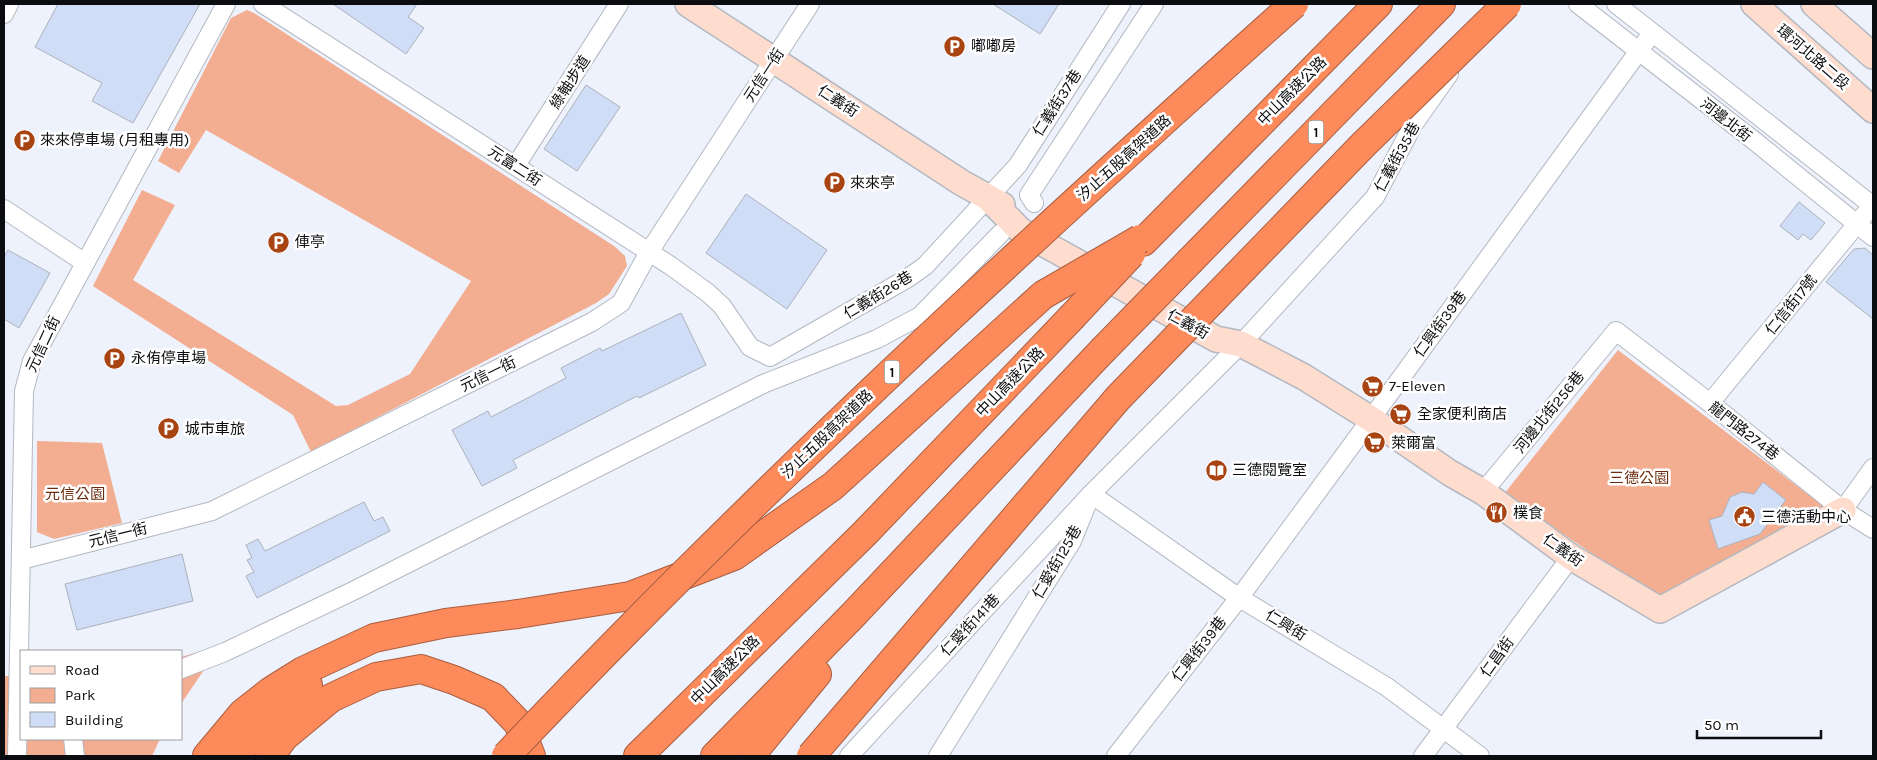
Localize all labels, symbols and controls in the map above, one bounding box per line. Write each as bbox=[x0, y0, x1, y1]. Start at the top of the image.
street label: 環河北路二段 bbox=[1773, 21, 1853, 93]
parking icon: 嘟嘟房 bbox=[943, 34, 967, 58]
place label: 嘟嘟房 bbox=[971, 37, 1016, 55]
street label: 元信一街 bbox=[740, 45, 788, 105]
street label: 綠軸步道 bbox=[546, 52, 594, 112]
street label: 中山高速公路 bbox=[1254, 53, 1330, 129]
street label: 仁義街37巷 bbox=[1029, 66, 1085, 140]
street label: 仁義街 bbox=[814, 81, 862, 121]
street label: 河邊北街 bbox=[1697, 94, 1755, 146]
street label: 汐止五股高架道路 bbox=[1073, 111, 1175, 205]
street label: 仁義街35巷 bbox=[1370, 119, 1424, 195]
road number: 1 bbox=[1308, 120, 1324, 144]
parking icon: 來來停車場 (月租專用) bbox=[12, 128, 36, 152]
place label: 來來停車場 (月租專用) bbox=[40, 131, 189, 149]
street label: 元富二街 bbox=[485, 142, 545, 190]
parking icon: 來來亭 bbox=[822, 171, 846, 195]
place label: 來來亭 bbox=[850, 174, 895, 192]
parking icon: 俥亭 bbox=[267, 230, 291, 254]
place label: 俥亭 bbox=[295, 233, 325, 251]
street label: 仁義街26巷 bbox=[840, 267, 916, 323]
street label: 仁信街17號 bbox=[1761, 271, 1821, 339]
street label: 仁興街39巷 bbox=[1410, 287, 1470, 361]
street label: 仁義街 bbox=[1164, 305, 1212, 343]
street label: 元信二街 bbox=[22, 313, 64, 375]
street label: 中山高速公路 bbox=[972, 343, 1048, 421]
parking icon: 永侑停車場 bbox=[103, 346, 127, 370]
place label: 永侑停車場 bbox=[131, 349, 206, 367]
street label: 元信一街 bbox=[457, 353, 519, 395]
road number: 1 bbox=[884, 361, 900, 384]
street label: 河邊北街256巷 bbox=[1510, 367, 1588, 457]
supermarket icon: 7-Eleven bbox=[1361, 374, 1385, 398]
place label: 7-Eleven bbox=[1389, 377, 1446, 395]
street label: 汐止五股高架道路 bbox=[778, 386, 876, 482]
street label: 龍門路274巷 bbox=[1705, 398, 1783, 464]
supermarket icon: 全家便利商店 bbox=[1389, 402, 1413, 426]
place label: 全家便利商店 bbox=[1417, 405, 1507, 423]
parking icon: 城市車旅 bbox=[157, 417, 181, 441]
place label: 城市車旅 bbox=[185, 420, 245, 438]
supermarket icon: 萊爾富 bbox=[1363, 431, 1387, 455]
place label: 萊爾富 bbox=[1391, 434, 1436, 452]
library icon: 三德閱覽室 bbox=[1204, 458, 1228, 482]
place label: 三德閱覽室 bbox=[1232, 461, 1307, 479]
park label: 三德公園 bbox=[1609, 469, 1669, 487]
park label: 元信公園 bbox=[45, 485, 105, 503]
restaurant icon: 樸食 bbox=[1485, 501, 1509, 525]
place label: 樸食 bbox=[1513, 504, 1543, 522]
public building icon: 三德活動中心 bbox=[1733, 505, 1757, 529]
place label: 三德活動中心 bbox=[1761, 508, 1851, 526]
street label: 元信一街 bbox=[87, 519, 149, 551]
street label: 仁愛街125巷 bbox=[1029, 522, 1085, 602]
street label: 仁義街 bbox=[1539, 530, 1587, 570]
street label: 仁愛街141巷 bbox=[937, 590, 1003, 660]
street label: 仁興街 bbox=[1262, 606, 1310, 644]
street label: 仁興街39巷 bbox=[1168, 613, 1230, 685]
street label: 中山高速公路 bbox=[687, 632, 763, 708]
street label: 仁昌街 bbox=[1476, 634, 1518, 680]
legend bbox=[20, 650, 182, 740]
text: Road bbox=[65, 661, 100, 679]
text: Park bbox=[65, 686, 95, 704]
scale bar bbox=[1697, 708, 1821, 740]
text: Building bbox=[65, 711, 123, 729]
text: 50 m bbox=[1704, 716, 1739, 734]

